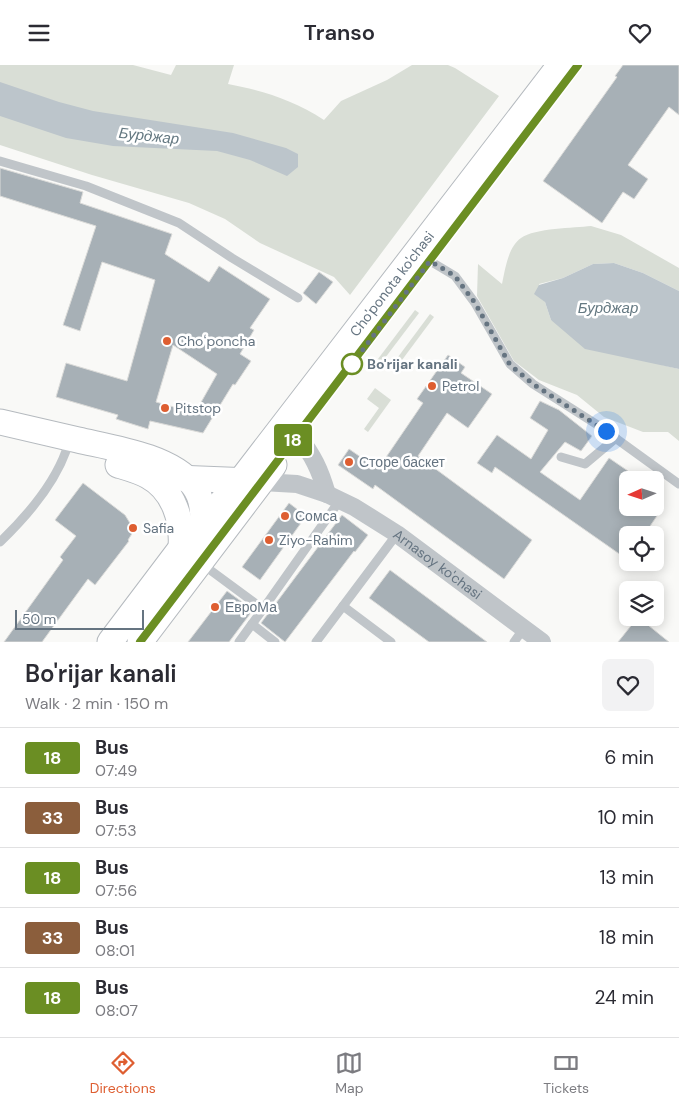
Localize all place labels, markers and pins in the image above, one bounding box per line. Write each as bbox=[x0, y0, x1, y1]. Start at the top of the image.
place label: Choʻponcha bbox=[177, 332, 255, 350]
marker: Choʻponcha bbox=[161, 335, 173, 347]
marker: Bo'rijar kanali bbox=[341, 353, 363, 375]
place label: Bo'rijar kanali bbox=[367, 355, 458, 373]
place label: Petrol bbox=[442, 377, 479, 395]
marker: Petrol bbox=[426, 380, 438, 392]
place label: Pitstop bbox=[175, 399, 221, 417]
marker: Pitstop bbox=[159, 402, 171, 414]
place label: Сторе баскет bbox=[359, 453, 446, 471]
marker: Сторе баскет bbox=[343, 456, 355, 468]
place label: Сомса bbox=[295, 507, 338, 525]
marker: Сомса bbox=[279, 510, 291, 522]
place label: Safia bbox=[143, 519, 174, 537]
marker: Safia bbox=[127, 522, 139, 534]
place label: Ziyo-Rahim bbox=[279, 531, 353, 549]
marker: Ziyo-Rahim bbox=[263, 534, 275, 546]
place label: ЕвроМа bbox=[225, 598, 277, 616]
marker: ЕвроМа bbox=[209, 601, 221, 613]

